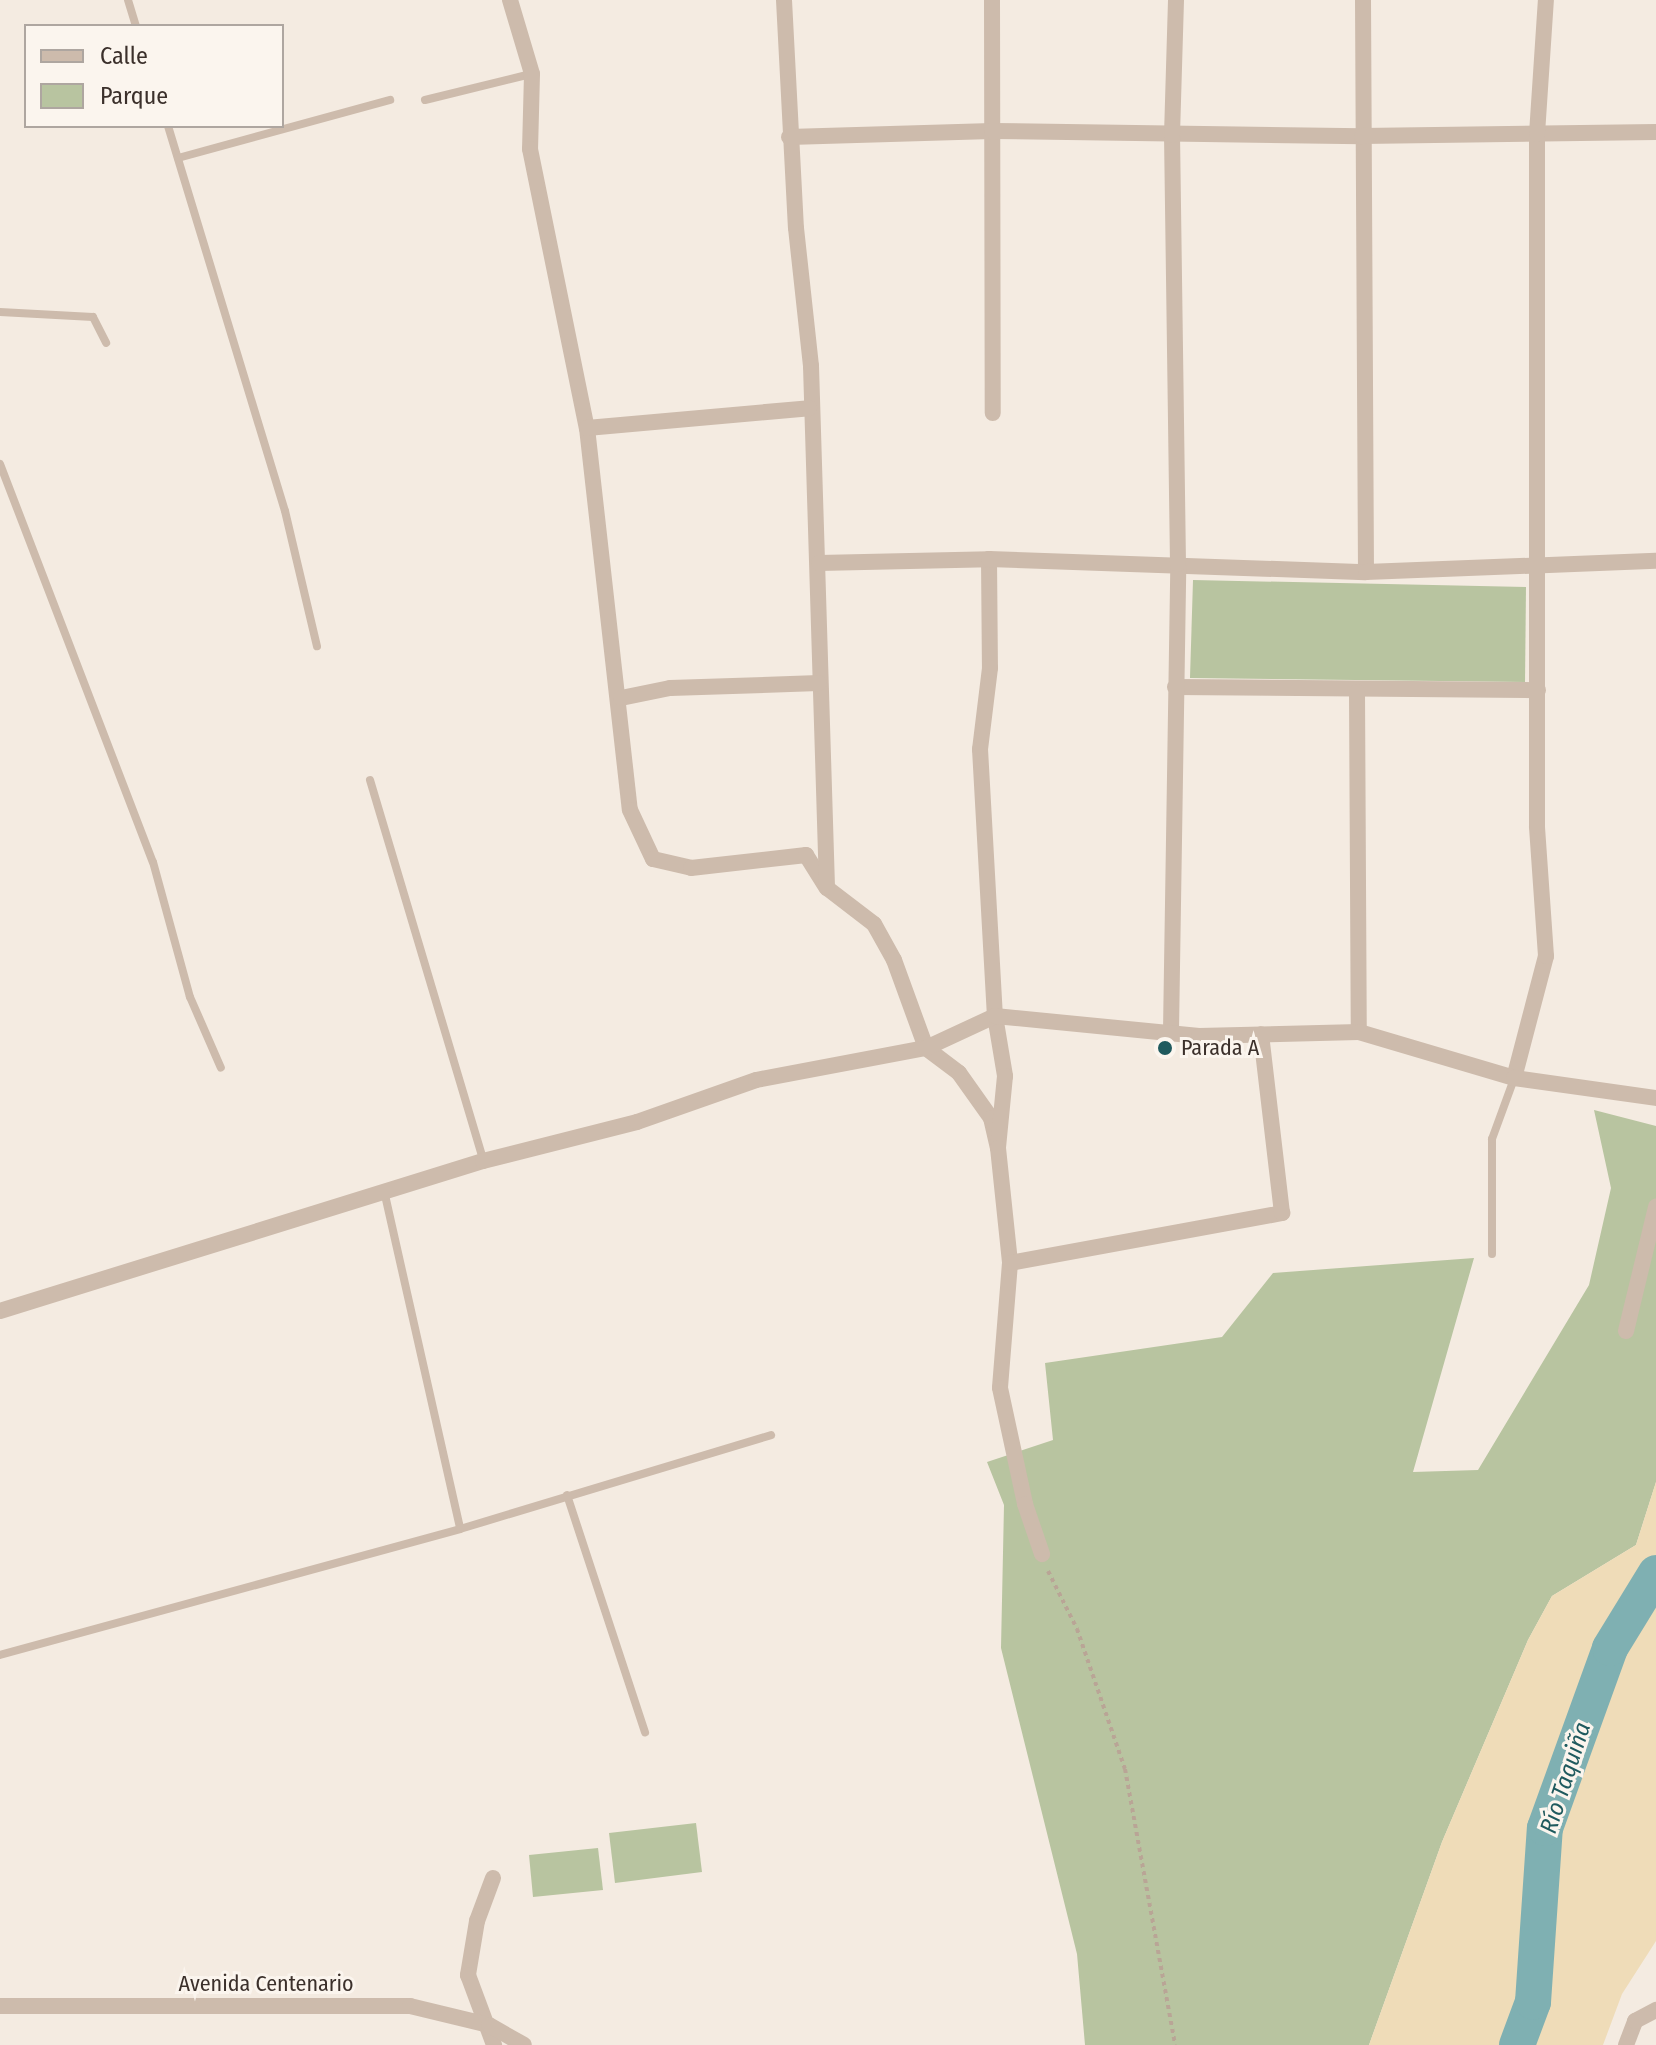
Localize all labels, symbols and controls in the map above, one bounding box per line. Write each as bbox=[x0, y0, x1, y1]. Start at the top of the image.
legend bbox=[24, 24, 284, 128]
text: Calle bbox=[100, 42, 148, 70]
text: Parque bbox=[100, 82, 168, 110]
place label: Parada A bbox=[1181, 1035, 1259, 1061]
marker: Parada A bbox=[1156, 1039, 1174, 1057]
water label: Río Taquiña bbox=[1534, 1719, 1598, 1837]
street label: Avenida Centenario bbox=[178, 1971, 354, 1997]

